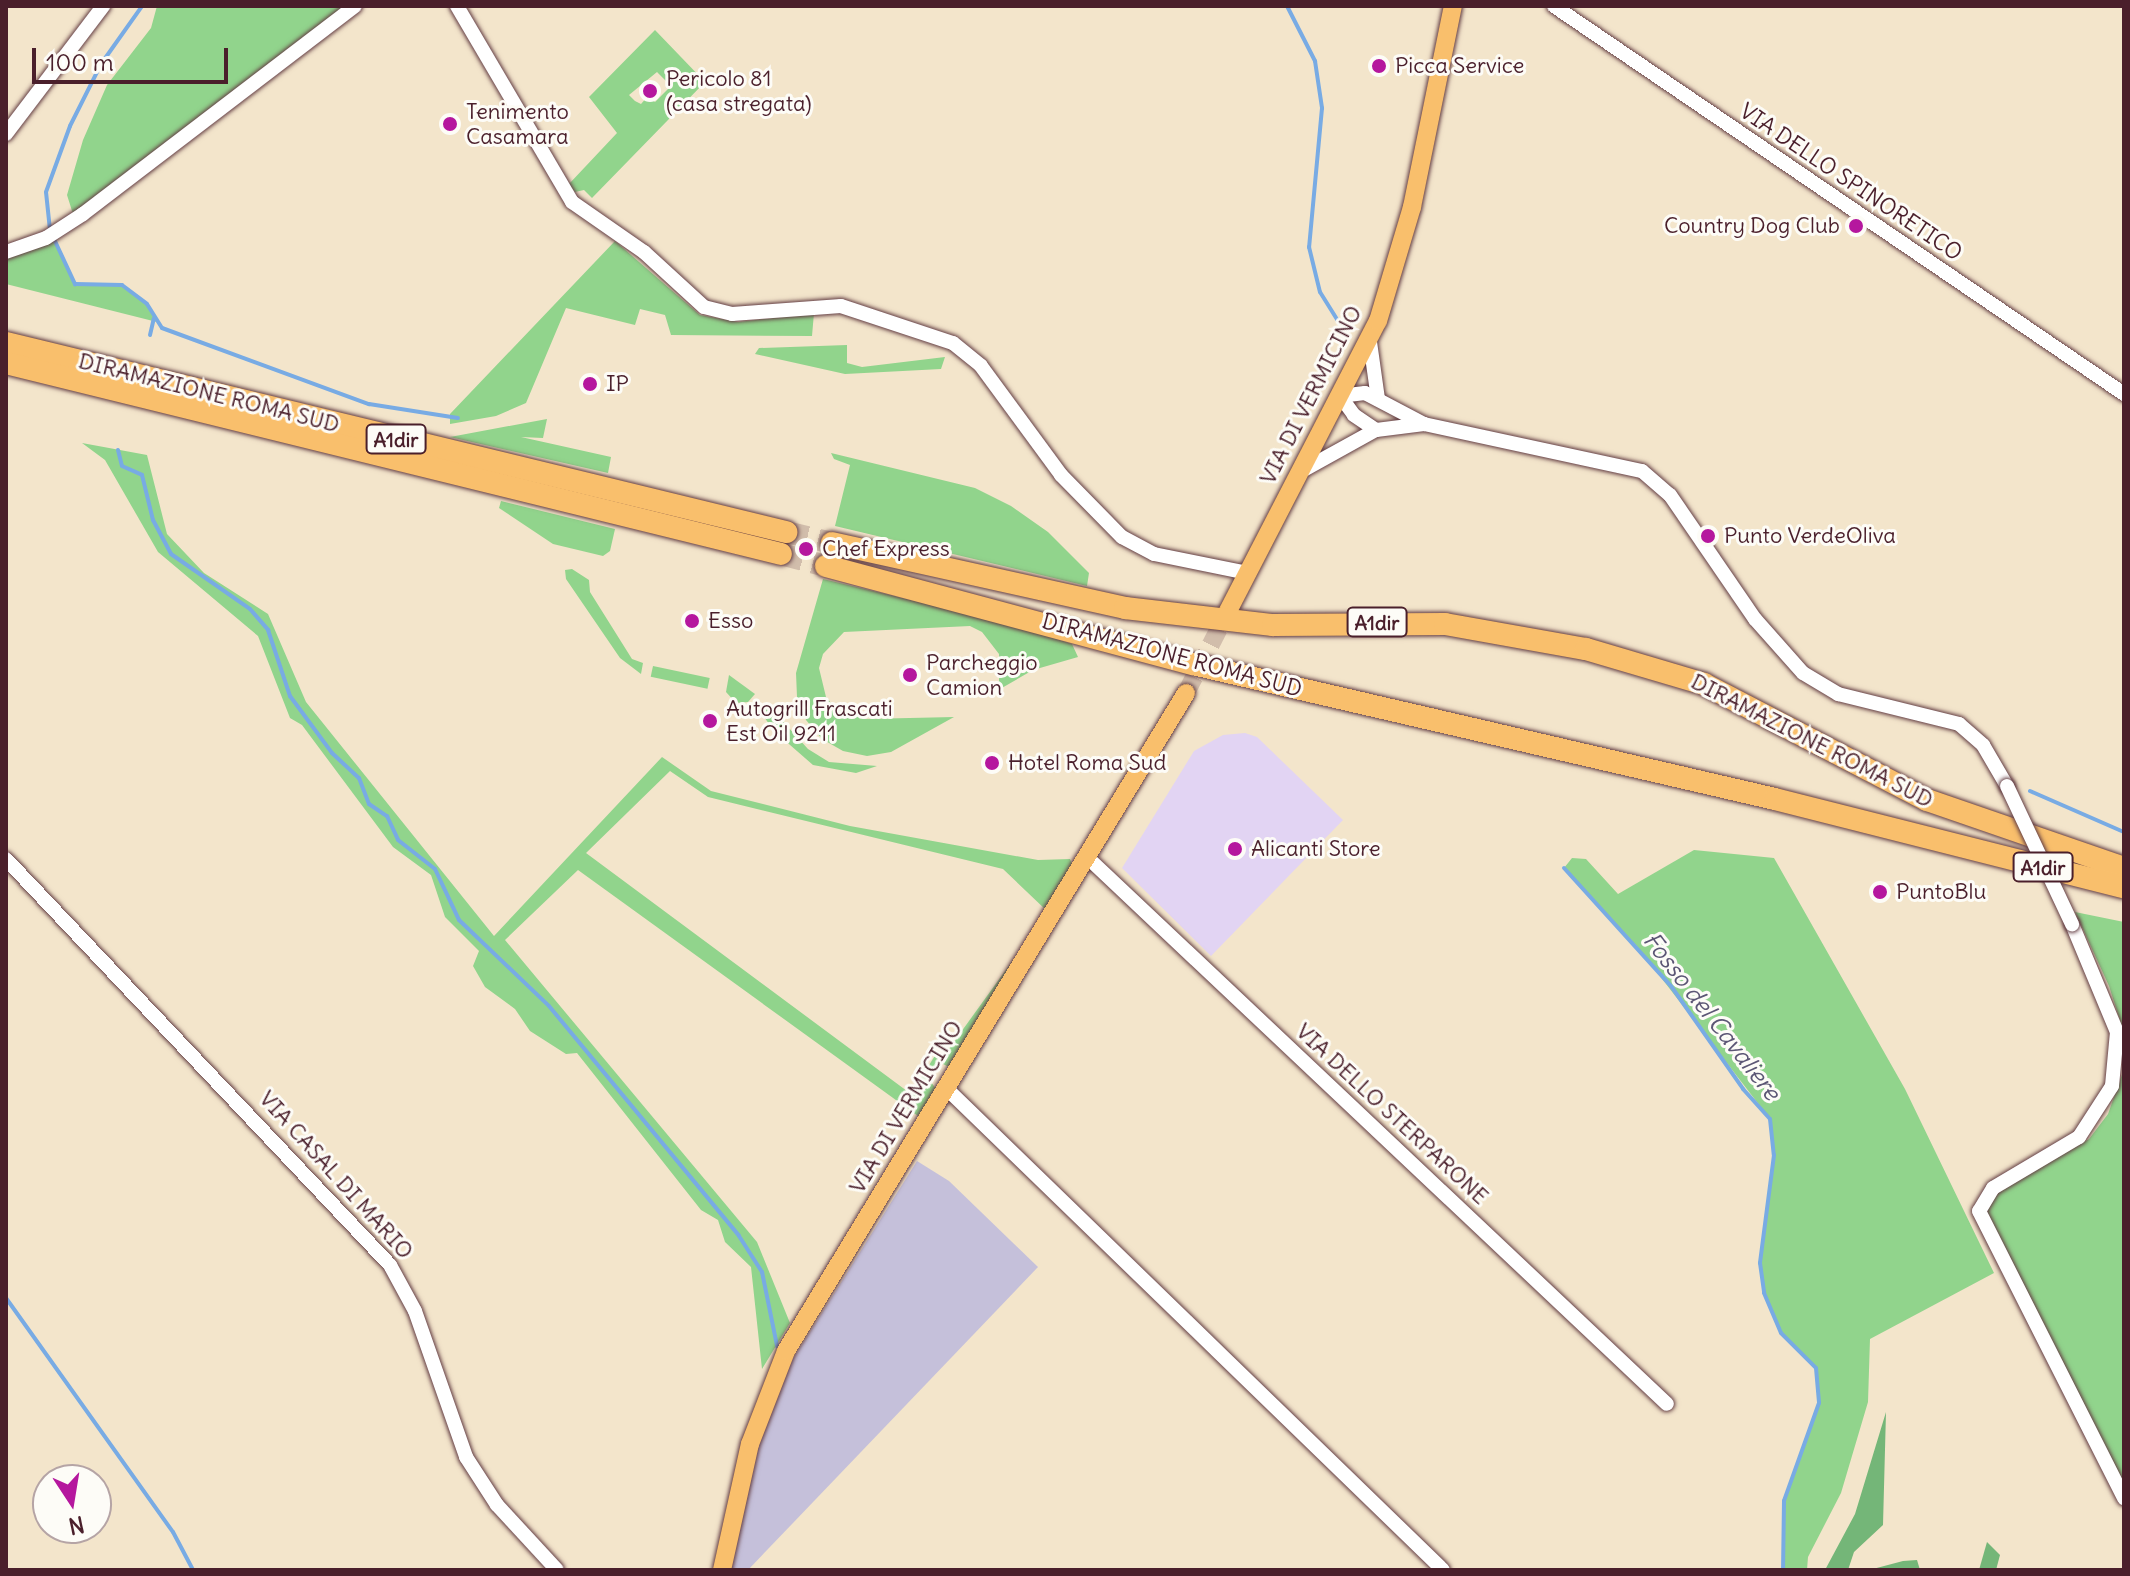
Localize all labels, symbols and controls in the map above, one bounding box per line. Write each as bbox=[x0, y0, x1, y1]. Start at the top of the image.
scale bar bbox=[36, 32, 232, 82]
text: 100 m bbox=[46, 47, 114, 77]
place label: Picca Service bbox=[1395, 53, 1524, 79]
marker: Picca Service bbox=[1370, 57, 1388, 75]
place label: Pericolo 81 (casa stregata) bbox=[666, 65, 812, 116]
marker: Pericolo 81 (casa stregata) bbox=[641, 82, 659, 100]
place label: Tenimento Casamara bbox=[466, 98, 569, 150]
street label: VIA DELLO SPINORETICO bbox=[1735, 98, 1967, 266]
marker: Tenimento Casamara bbox=[441, 115, 459, 133]
place label: Country Dog Club bbox=[1664, 213, 1840, 239]
marker: Country Dog Club bbox=[1847, 217, 1865, 235]
street label: VIA DI VERMICINO bbox=[1255, 301, 1367, 489]
street label: DIRAMAZIONE ROMA SUD bbox=[76, 348, 342, 438]
place label: IP bbox=[606, 371, 629, 397]
marker: IP bbox=[581, 375, 599, 393]
road number: A1dir bbox=[364, 423, 428, 455]
place label: Punto VerdeOliva bbox=[1724, 523, 1896, 549]
marker: Punto VerdeOliva bbox=[1699, 527, 1717, 545]
place label: Chef Express bbox=[822, 536, 950, 562]
marker: Chef Express bbox=[797, 540, 815, 558]
road number: A1dir bbox=[1345, 606, 1409, 638]
place label: Esso bbox=[708, 608, 753, 634]
street label: DIRAMAZIONE ROMA SUD bbox=[1039, 608, 1305, 702]
marker: Esso bbox=[683, 612, 701, 630]
place label: Parcheggio Camion bbox=[926, 649, 1038, 700]
marker: Parcheggio Camion bbox=[901, 666, 919, 684]
street label: DIRAMAZIONE ROMA SUD bbox=[1687, 668, 1937, 814]
place label: Autogrill Frascati Est Oil 9211 bbox=[726, 695, 893, 746]
marker: Autogrill Frascati Est Oil 9211 bbox=[701, 712, 719, 730]
place label: Hotel Roma Sud bbox=[1008, 750, 1166, 776]
marker: Hotel Roma Sud bbox=[983, 754, 1001, 772]
place label: Alicanti Store bbox=[1251, 836, 1380, 862]
marker: Alicanti Store bbox=[1226, 840, 1244, 858]
road number: A1dir bbox=[2011, 851, 2075, 883]
place label: PuntoBlu bbox=[1896, 879, 1986, 905]
marker: PuntoBlu bbox=[1871, 883, 1889, 901]
water label: Fosso del Cavaliere bbox=[1637, 926, 1787, 1106]
street label: VIA DI VERMICINO bbox=[844, 1016, 968, 1198]
street label: VIA DELLO STERPARONE bbox=[1290, 1018, 1494, 1210]
street label: VIA CASAL DI MARIO bbox=[254, 1086, 418, 1264]
north arrow bbox=[32, 1464, 112, 1544]
text: N bbox=[66, 1510, 87, 1541]

